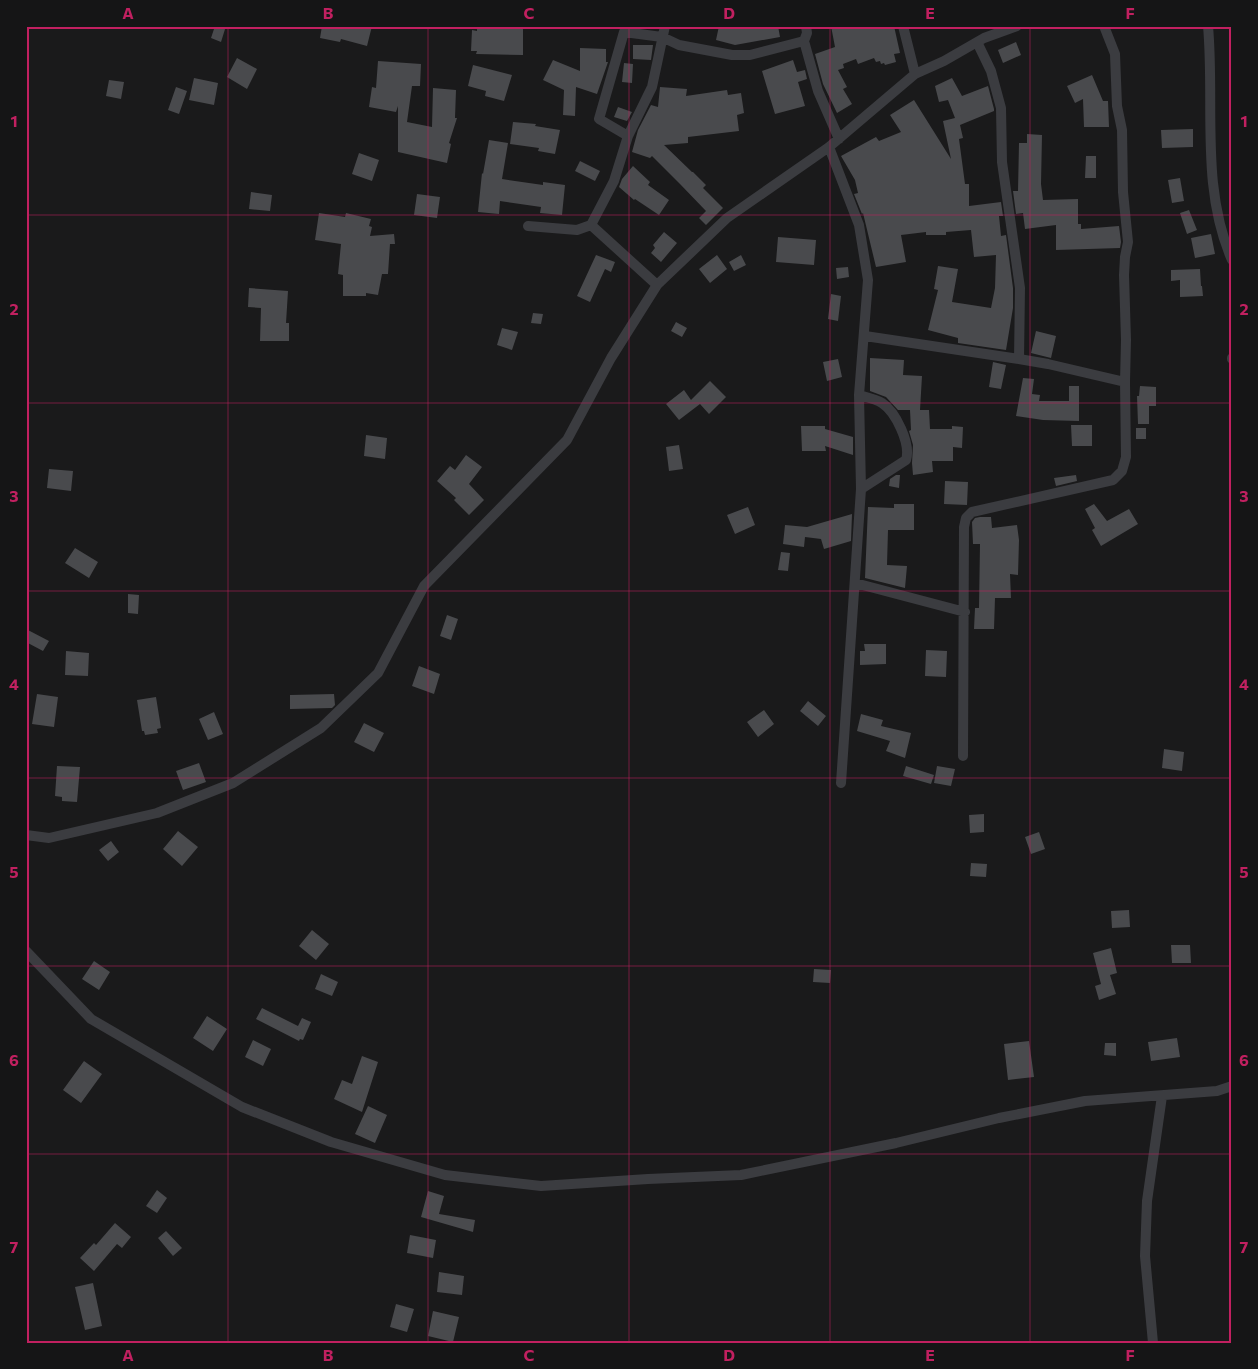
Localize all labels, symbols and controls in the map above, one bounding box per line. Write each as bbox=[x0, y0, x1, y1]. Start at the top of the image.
text: A bbox=[122, 3, 134, 22]
text: B bbox=[323, 3, 334, 22]
text: C bbox=[524, 3, 535, 22]
text: D bbox=[723, 3, 735, 22]
text: E bbox=[925, 3, 935, 22]
text: F bbox=[1125, 3, 1135, 22]
text: 1 bbox=[10, 111, 18, 130]
text: 1 bbox=[1240, 111, 1248, 130]
text: 2 bbox=[9, 299, 19, 318]
text: 2 bbox=[1239, 299, 1249, 318]
text: 3 bbox=[9, 486, 19, 505]
text: 3 bbox=[1239, 486, 1249, 505]
text: 4 bbox=[9, 674, 19, 693]
text: 4 bbox=[1239, 674, 1249, 693]
text: 5 bbox=[9, 862, 19, 881]
text: 5 bbox=[1239, 862, 1249, 881]
text: 6 bbox=[9, 1050, 19, 1069]
text: 6 bbox=[1239, 1050, 1249, 1069]
text: 7 bbox=[10, 1237, 19, 1256]
text: 7 bbox=[1240, 1237, 1249, 1256]
text: A bbox=[122, 1345, 134, 1364]
text: B bbox=[323, 1345, 334, 1364]
text: C bbox=[524, 1345, 535, 1364]
text: D bbox=[723, 1345, 735, 1364]
text: E bbox=[925, 1345, 935, 1364]
text: F bbox=[1125, 1345, 1135, 1364]

